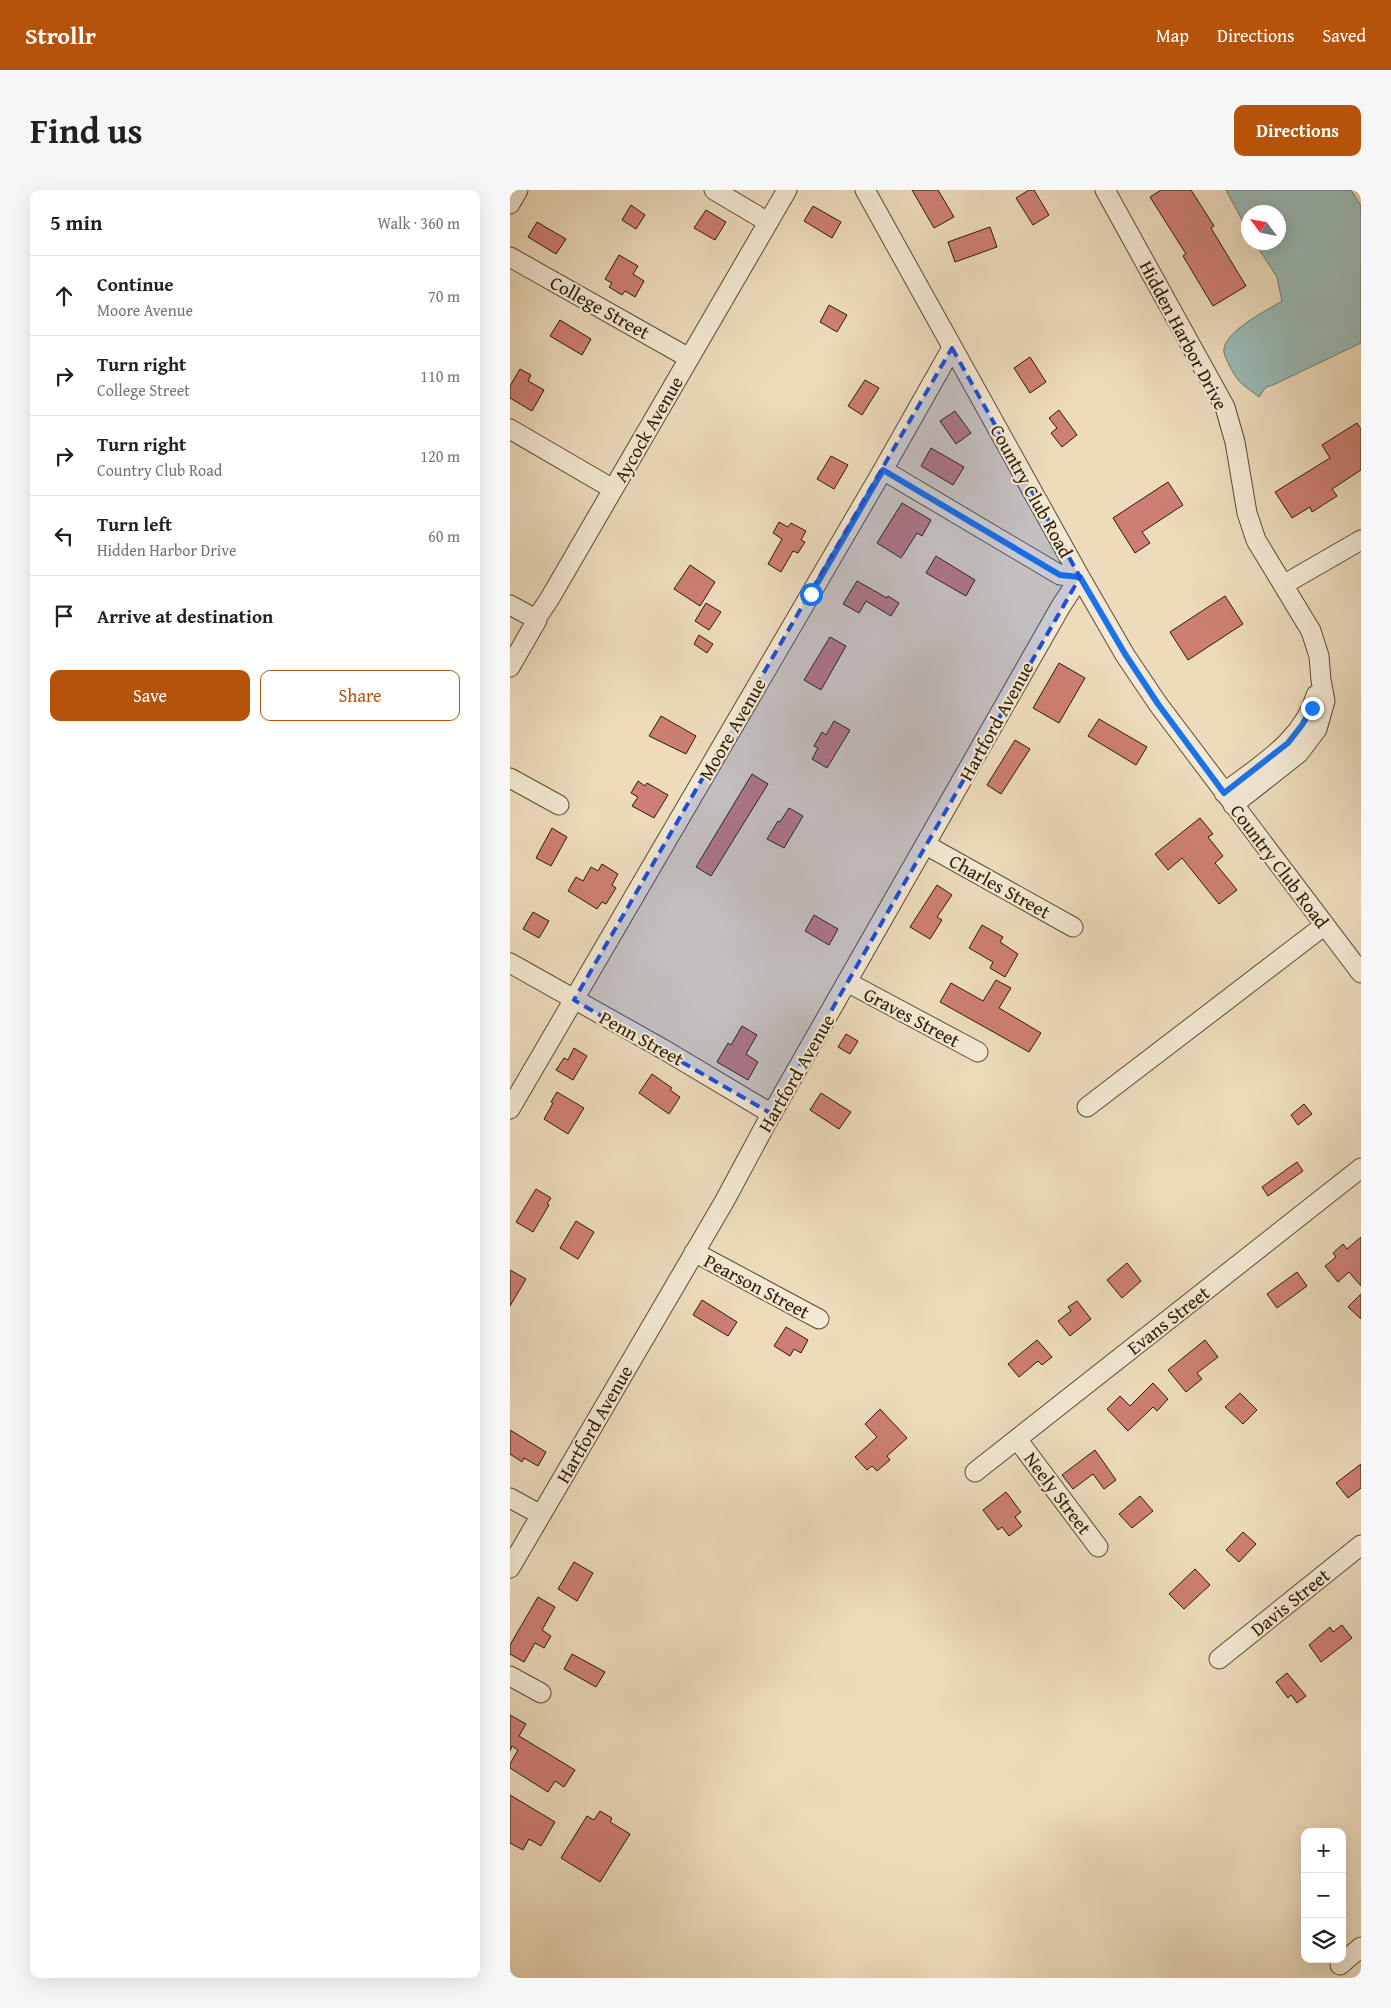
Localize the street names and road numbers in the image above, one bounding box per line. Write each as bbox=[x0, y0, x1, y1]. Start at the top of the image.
street label: Hidden Harbor Drive bbox=[1133, 255, 1235, 415]
street label: College Street bbox=[545, 268, 655, 346]
street label: Aycock Avenue bbox=[606, 371, 690, 487]
street label: Country Club Road bbox=[984, 419, 1081, 564]
street label: Hartford Avenue bbox=[952, 656, 1040, 786]
street label: Moore Avenue bbox=[691, 673, 773, 785]
street label: Country Club Road bbox=[1224, 798, 1336, 935]
street label: Charles Street bbox=[944, 847, 1056, 925]
street label: Graves Street bbox=[859, 980, 965, 1054]
street label: Penn Street bbox=[595, 1003, 690, 1073]
street label: Hartford Avenue bbox=[751, 1009, 841, 1137]
street label: Pearson Street bbox=[699, 1246, 815, 1326]
street label: Evans Street bbox=[1121, 1279, 1216, 1361]
street label: Hartford Avenue bbox=[549, 1360, 639, 1488]
street label: Neely Street bbox=[1018, 1446, 1099, 1541]
street label: Davis Street bbox=[1244, 1561, 1336, 1643]

